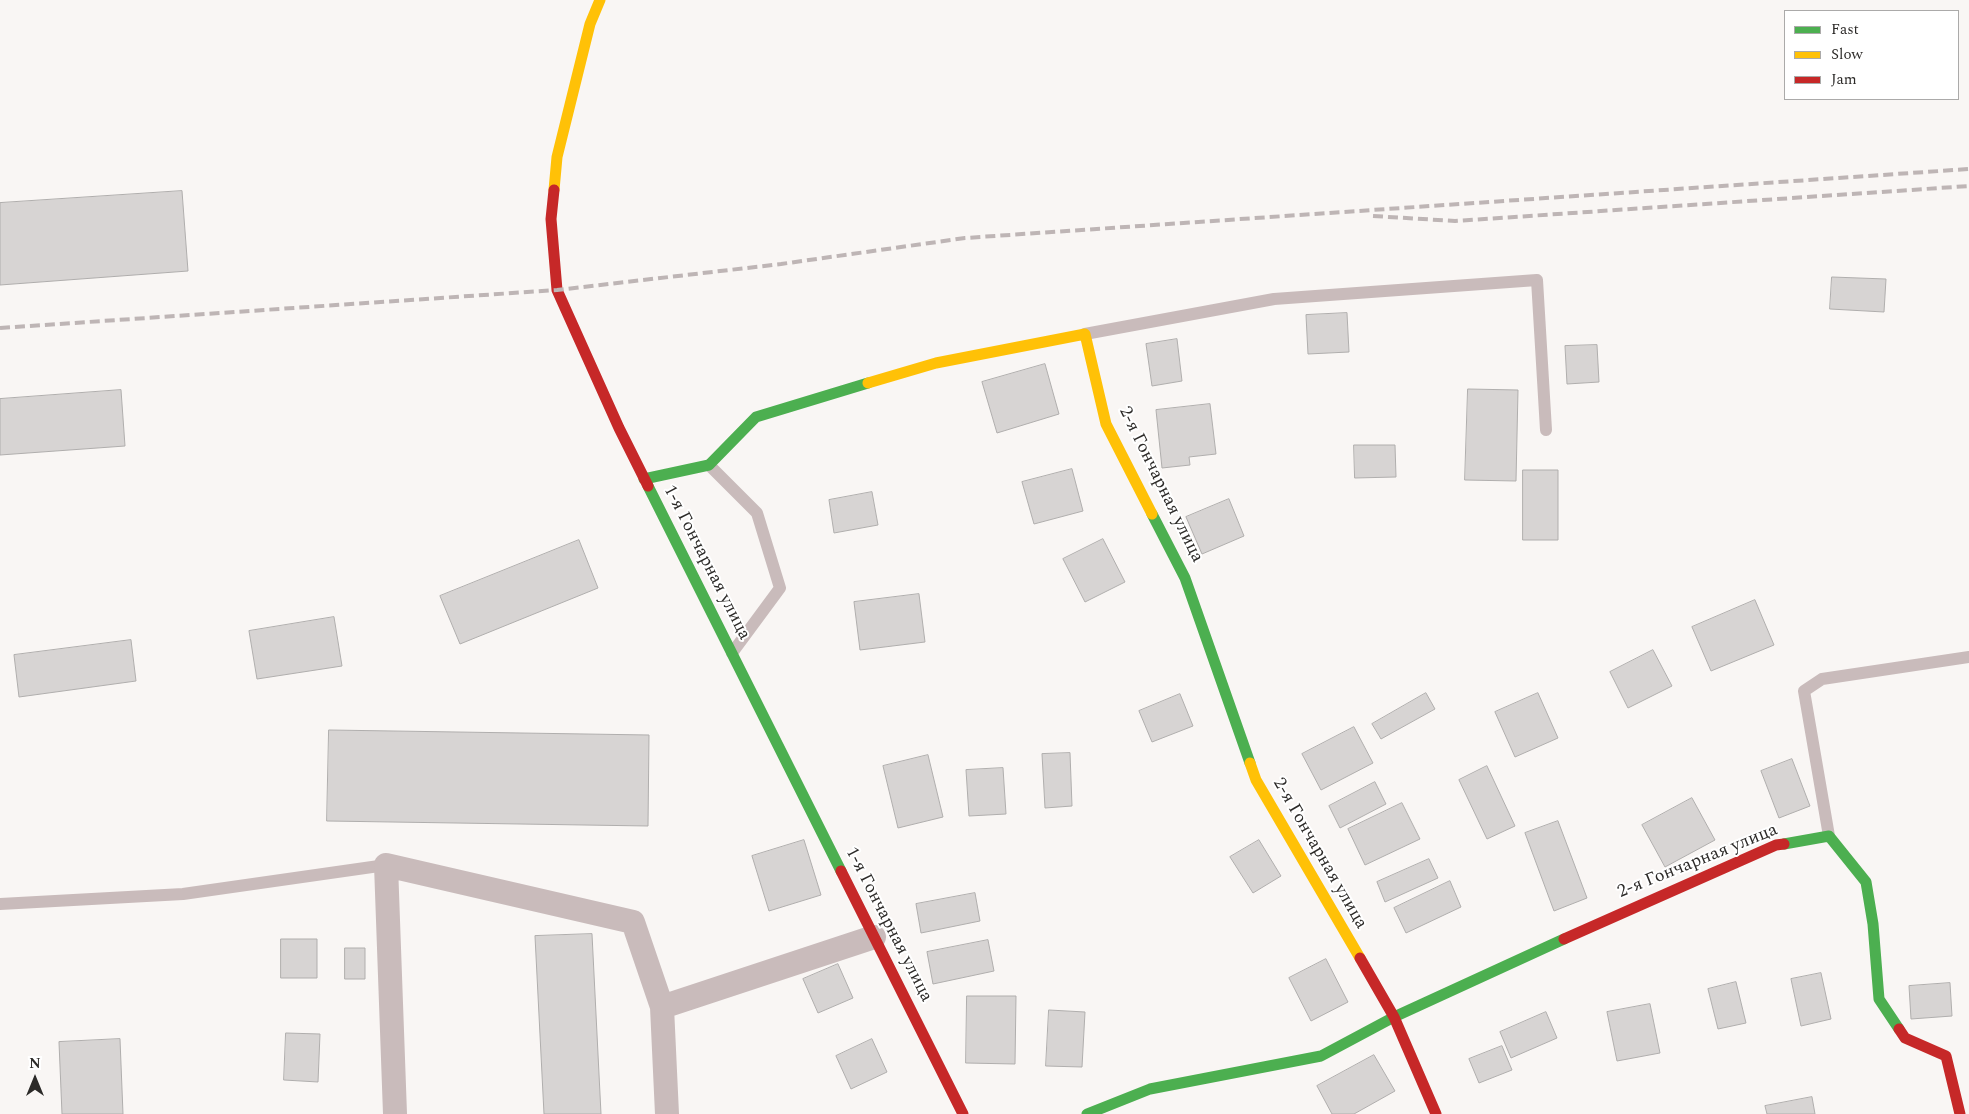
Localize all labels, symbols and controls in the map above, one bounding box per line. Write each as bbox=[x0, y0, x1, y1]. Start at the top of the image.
legend bbox=[1784, 10, 1959, 100]
text: Fast bbox=[1831, 18, 1859, 41]
text: Slow bbox=[1831, 43, 1863, 66]
text: Jam bbox=[1831, 68, 1857, 91]
street label: 2-я Гончарная улица bbox=[1113, 404, 1207, 566]
street label: 1-я Гончарная улица bbox=[658, 482, 754, 644]
street label: 2-я Гончарная улица bbox=[1267, 775, 1371, 933]
street label: 2-я Гончарная улица bbox=[1615, 820, 1781, 904]
street label: 1-я Гончарная улица bbox=[840, 844, 936, 1006]
text: N bbox=[29, 1053, 41, 1074]
north arrow bbox=[10, 1054, 60, 1104]

